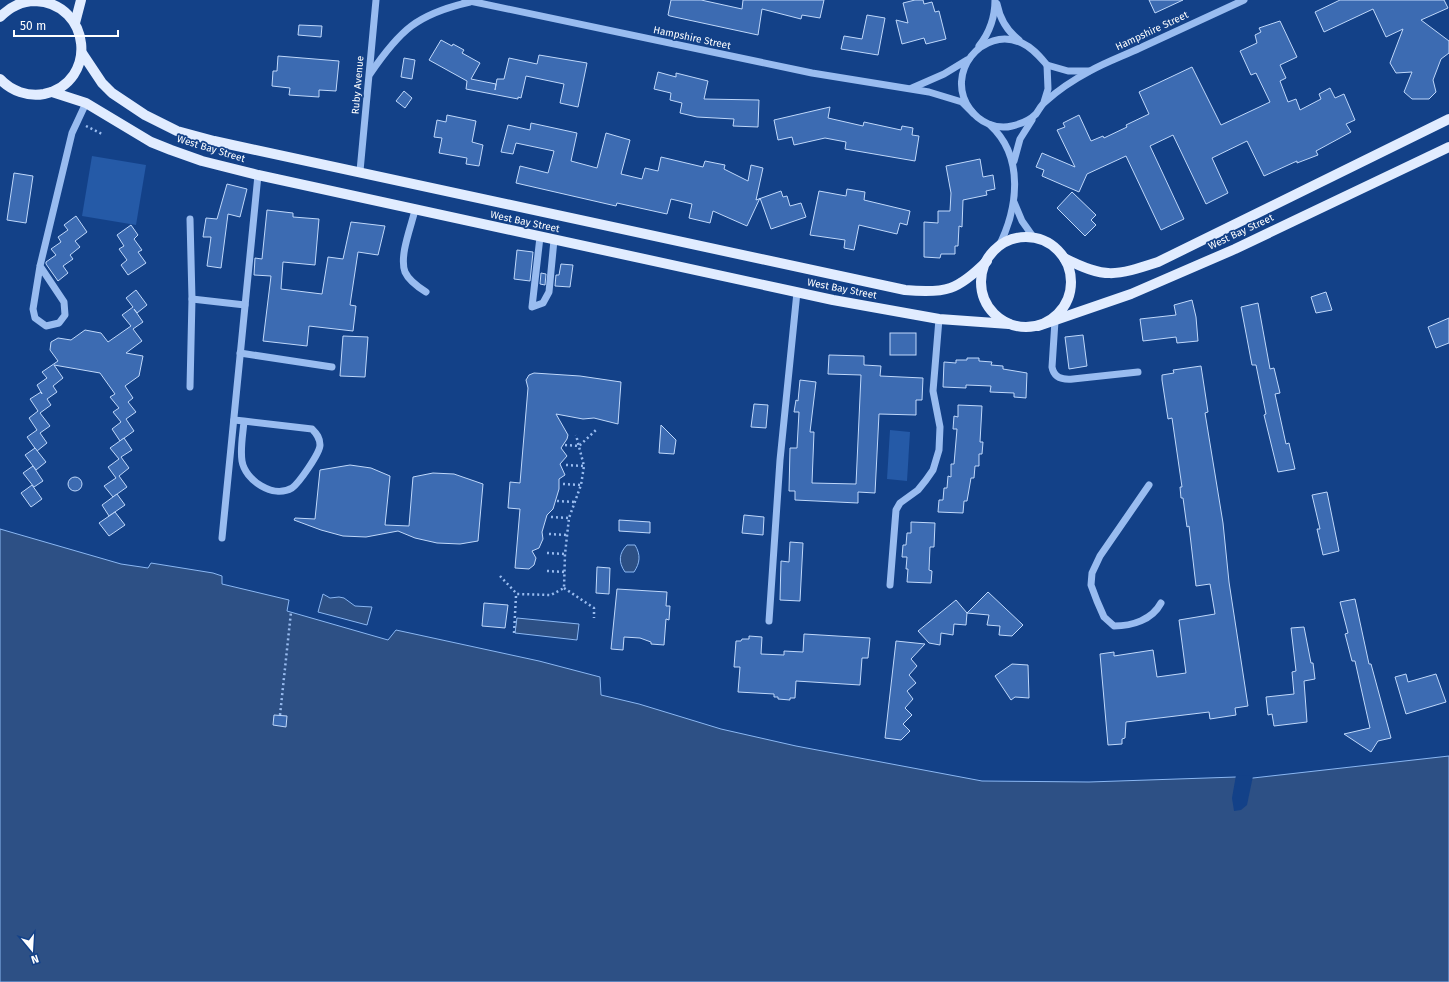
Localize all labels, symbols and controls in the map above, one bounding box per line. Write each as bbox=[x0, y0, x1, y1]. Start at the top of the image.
street label: Hampshire Street bbox=[1114, 9, 1191, 53]
scale bar bbox=[14, 12, 118, 38]
text: 50 m bbox=[20, 19, 46, 33]
street label: Hampshire Street bbox=[652, 24, 732, 52]
street label: Ruby Avenue bbox=[349, 55, 367, 115]
street label: West Bay Street bbox=[175, 133, 247, 165]
street label: West Bay Street bbox=[489, 209, 561, 235]
street label: West Bay Street bbox=[1206, 211, 1276, 252]
street label: West Bay Street bbox=[806, 276, 878, 302]
north arrow bbox=[12, 930, 52, 970]
text: N bbox=[29, 952, 40, 966]

